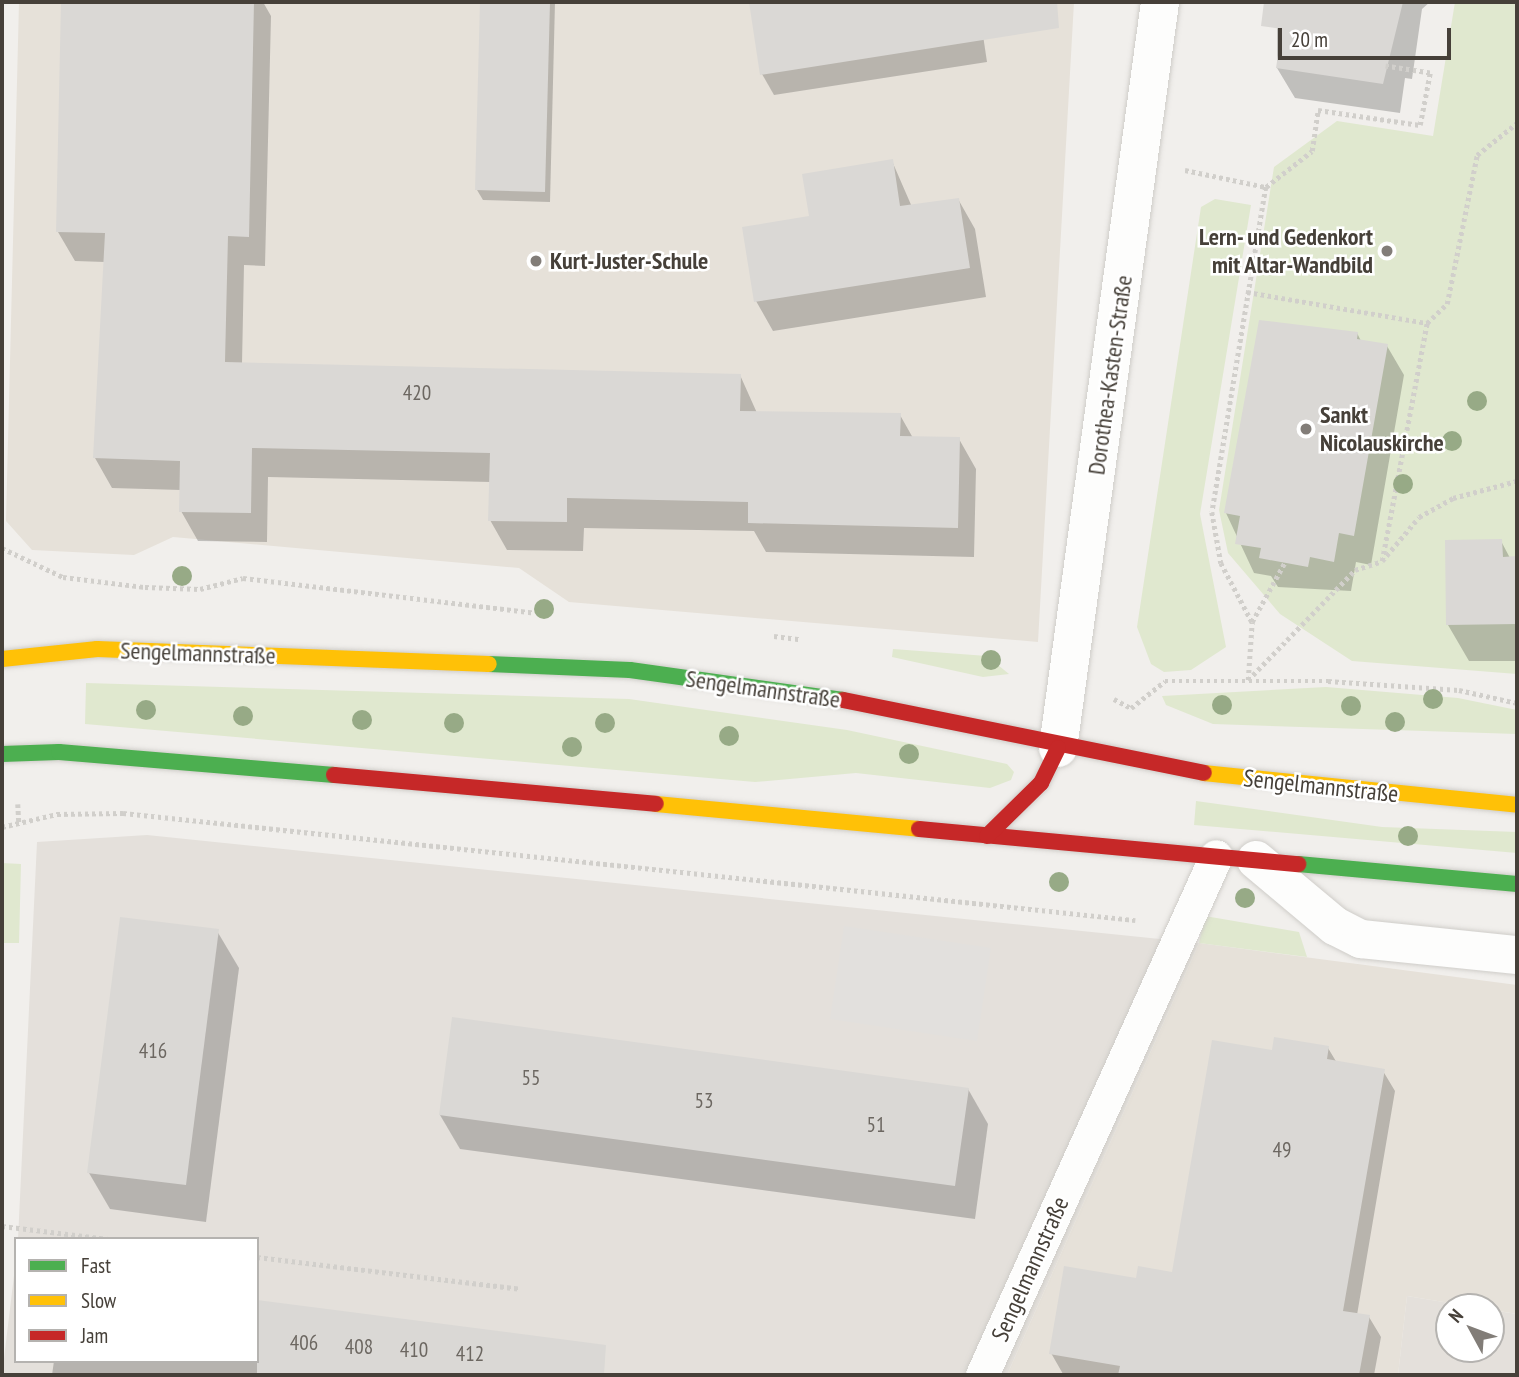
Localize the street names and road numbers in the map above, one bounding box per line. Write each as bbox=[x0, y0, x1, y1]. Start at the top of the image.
street label: Dorothea-Kasten-Straße bbox=[1082, 273, 1138, 477]
street label: Sengelmannstraße bbox=[120, 636, 276, 670]
street label: Sengelmannstraße bbox=[684, 664, 842, 714]
street label: Sengelmannstraße bbox=[1242, 764, 1400, 808]
street label: Sengelmannstraße bbox=[985, 1192, 1075, 1346]

